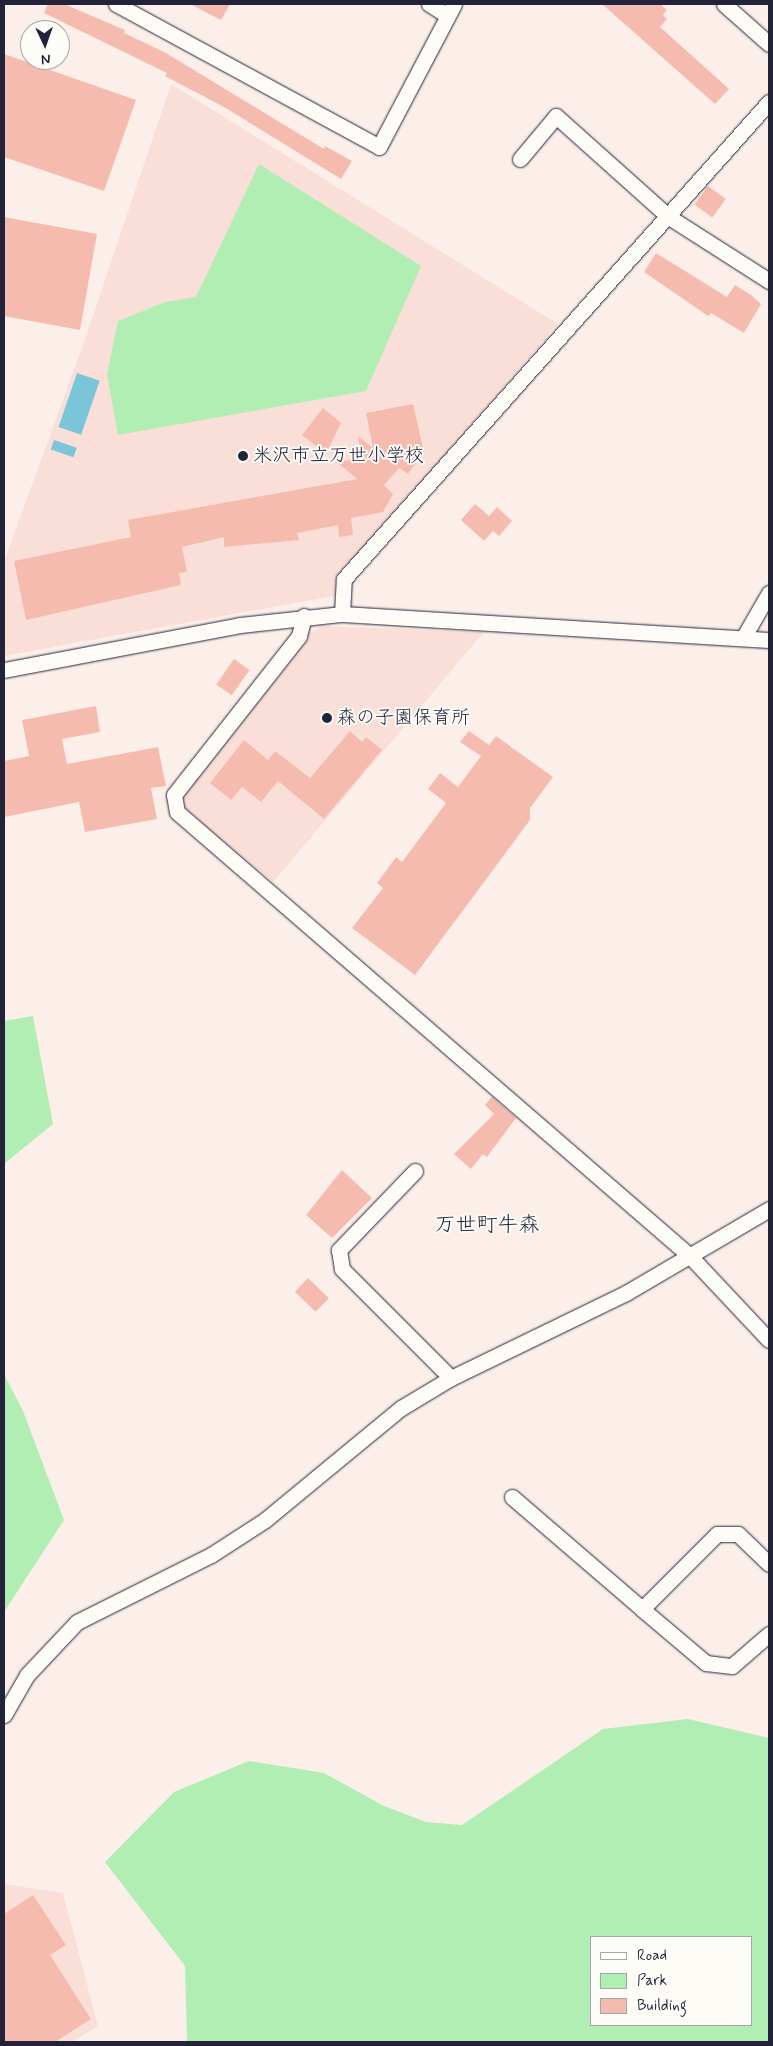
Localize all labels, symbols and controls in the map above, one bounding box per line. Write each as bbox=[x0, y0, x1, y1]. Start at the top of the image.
north arrow bbox=[20, 20, 70, 70]
text: N bbox=[41, 50, 51, 68]
place label: 米沢市立万世小学校 bbox=[253, 445, 424, 467]
marker: 米沢市立万世小学校 bbox=[237, 450, 249, 462]
place label: 森の子園保育所 bbox=[337, 707, 470, 729]
marker: 森の子園保育所 bbox=[321, 712, 333, 724]
district label: 万世町牛森 bbox=[435, 1212, 539, 1238]
legend bbox=[590, 1936, 753, 2026]
text: Road bbox=[637, 1946, 667, 1966]
text: Park bbox=[637, 1971, 667, 1991]
text: Building bbox=[637, 1996, 687, 2016]

